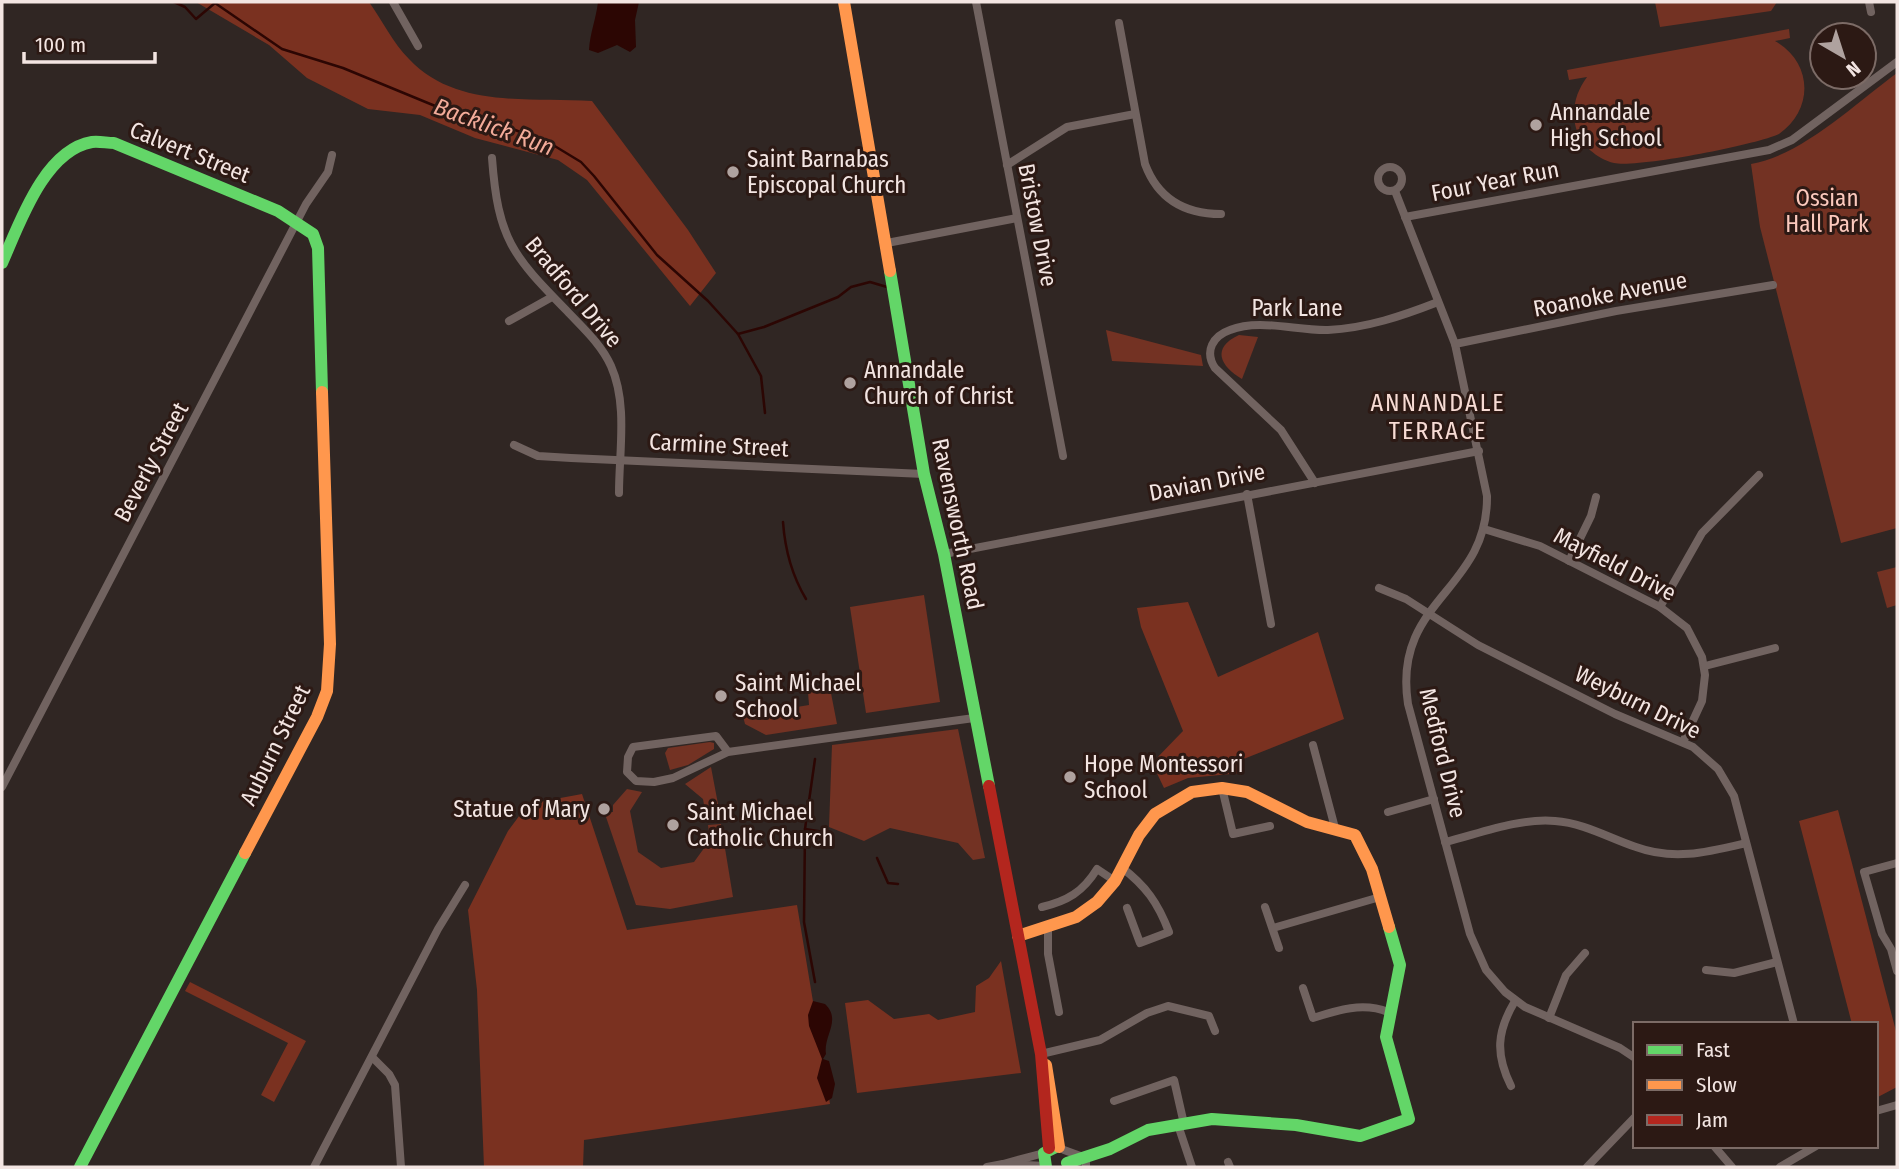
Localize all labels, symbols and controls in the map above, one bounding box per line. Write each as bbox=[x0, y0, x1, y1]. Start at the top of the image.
scale bar bbox=[24, 21, 156, 65]
north arrow bbox=[1808, 21, 1878, 91]
text: 100 m bbox=[35, 32, 86, 58]
text: N bbox=[1842, 56, 1865, 81]
water label: Backlick Run bbox=[430, 92, 558, 162]
place label: Annandale High School bbox=[1550, 98, 1662, 152]
street label: Calvert Street bbox=[126, 115, 255, 189]
marker: Annandale High School bbox=[1528, 117, 1544, 133]
place label: Saint Barnabas Episcopal Church bbox=[747, 145, 906, 199]
street label: Four Year Run bbox=[1429, 155, 1561, 207]
street label: Bristow Drive bbox=[1012, 161, 1064, 289]
marker: Saint Barnabas Episcopal Church bbox=[725, 164, 741, 180]
park label: Ossian Hall Park bbox=[1785, 184, 1869, 238]
street label: Bradford Drive bbox=[519, 231, 629, 353]
street label: Roanoke Avenue bbox=[1531, 265, 1689, 323]
street label: Park Lane bbox=[1251, 294, 1343, 322]
place label: Annandale Church of Christ bbox=[864, 356, 1014, 410]
marker: Annandale Church of Christ bbox=[842, 375, 858, 391]
district label: ANNANDALE TERRACE bbox=[1370, 389, 1506, 445]
street label: Beverly Street bbox=[108, 397, 194, 527]
street label: Carmine Street bbox=[649, 427, 790, 463]
street label: Ravensworth Road bbox=[926, 436, 990, 612]
street label: Davian Drive bbox=[1147, 457, 1267, 507]
street label: Mayfield Drive bbox=[1549, 521, 1681, 607]
street label: Weyburn Drive bbox=[1570, 659, 1706, 745]
place label: Saint Michael School bbox=[735, 669, 861, 723]
street label: Auburn Street bbox=[234, 680, 316, 810]
street label: Medford Drive bbox=[1413, 685, 1473, 821]
marker: Saint Michael School bbox=[713, 688, 729, 704]
place label: Hope Montessori School bbox=[1084, 750, 1243, 804]
marker: Hope Montessori School bbox=[1062, 769, 1078, 785]
place label: Statue of Mary bbox=[453, 795, 591, 823]
place label: Saint Michael Catholic Church bbox=[687, 798, 834, 852]
marker: Statue of Mary bbox=[596, 801, 612, 817]
marker: Saint Michael Catholic Church bbox=[665, 817, 681, 833]
legend bbox=[1633, 1022, 1878, 1148]
text: Fast bbox=[1696, 1037, 1730, 1063]
text: Slow bbox=[1696, 1072, 1737, 1098]
text: Jam bbox=[1696, 1107, 1728, 1133]

